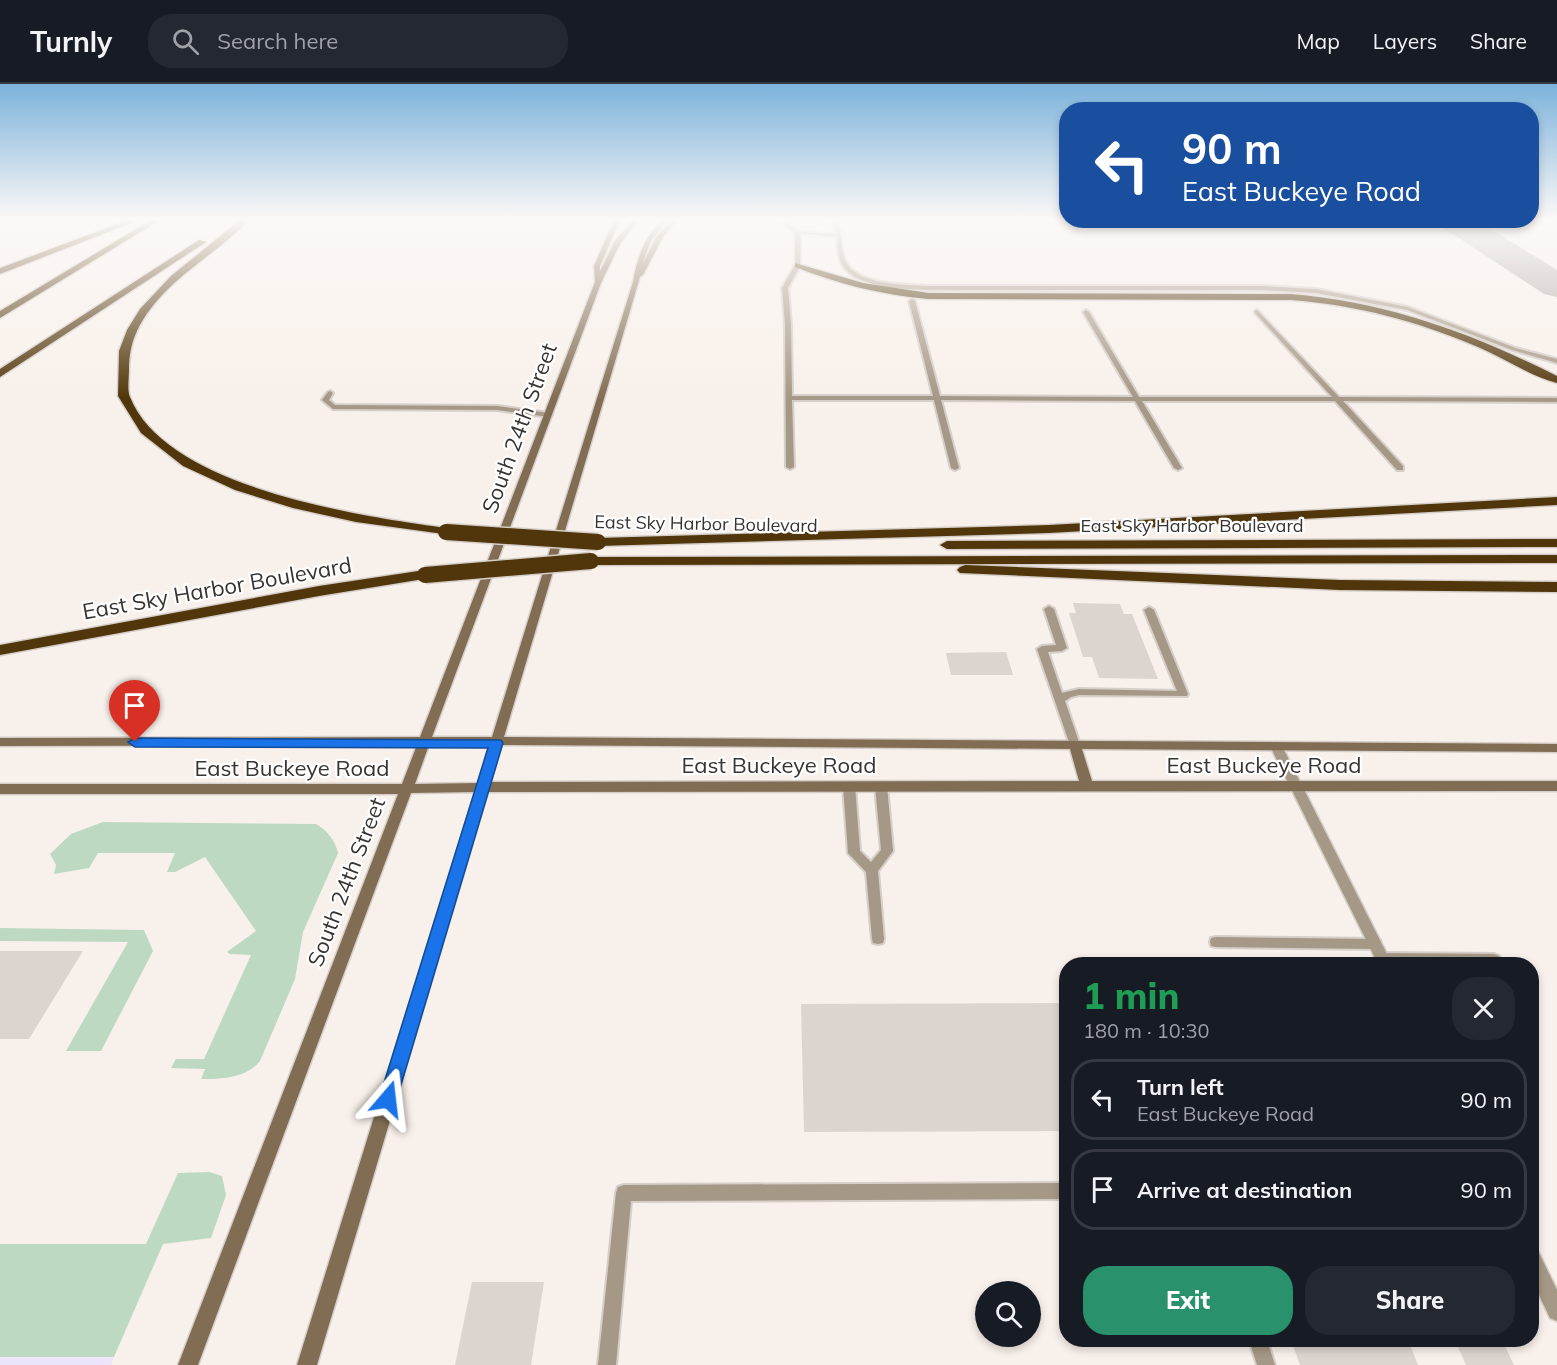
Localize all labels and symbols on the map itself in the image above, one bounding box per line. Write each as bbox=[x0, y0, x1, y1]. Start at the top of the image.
street label: South 24th Street bbox=[475, 339, 563, 517]
street label: East Sky Harbor Boulevard bbox=[594, 510, 818, 537]
street label: East Sky Harbor Boulevard bbox=[1080, 514, 1304, 537]
street label: East Sky Harbor Boulevard bbox=[80, 551, 354, 625]
pin bbox=[109, 680, 160, 742]
street label: East Buckeye Road bbox=[682, 751, 876, 779]
street label: East Buckeye Road bbox=[1167, 751, 1361, 779]
street label: East Buckeye Road bbox=[195, 754, 389, 782]
street label: South 24th Street bbox=[301, 793, 391, 971]
position arrow bbox=[356, 1067, 420, 1131]

